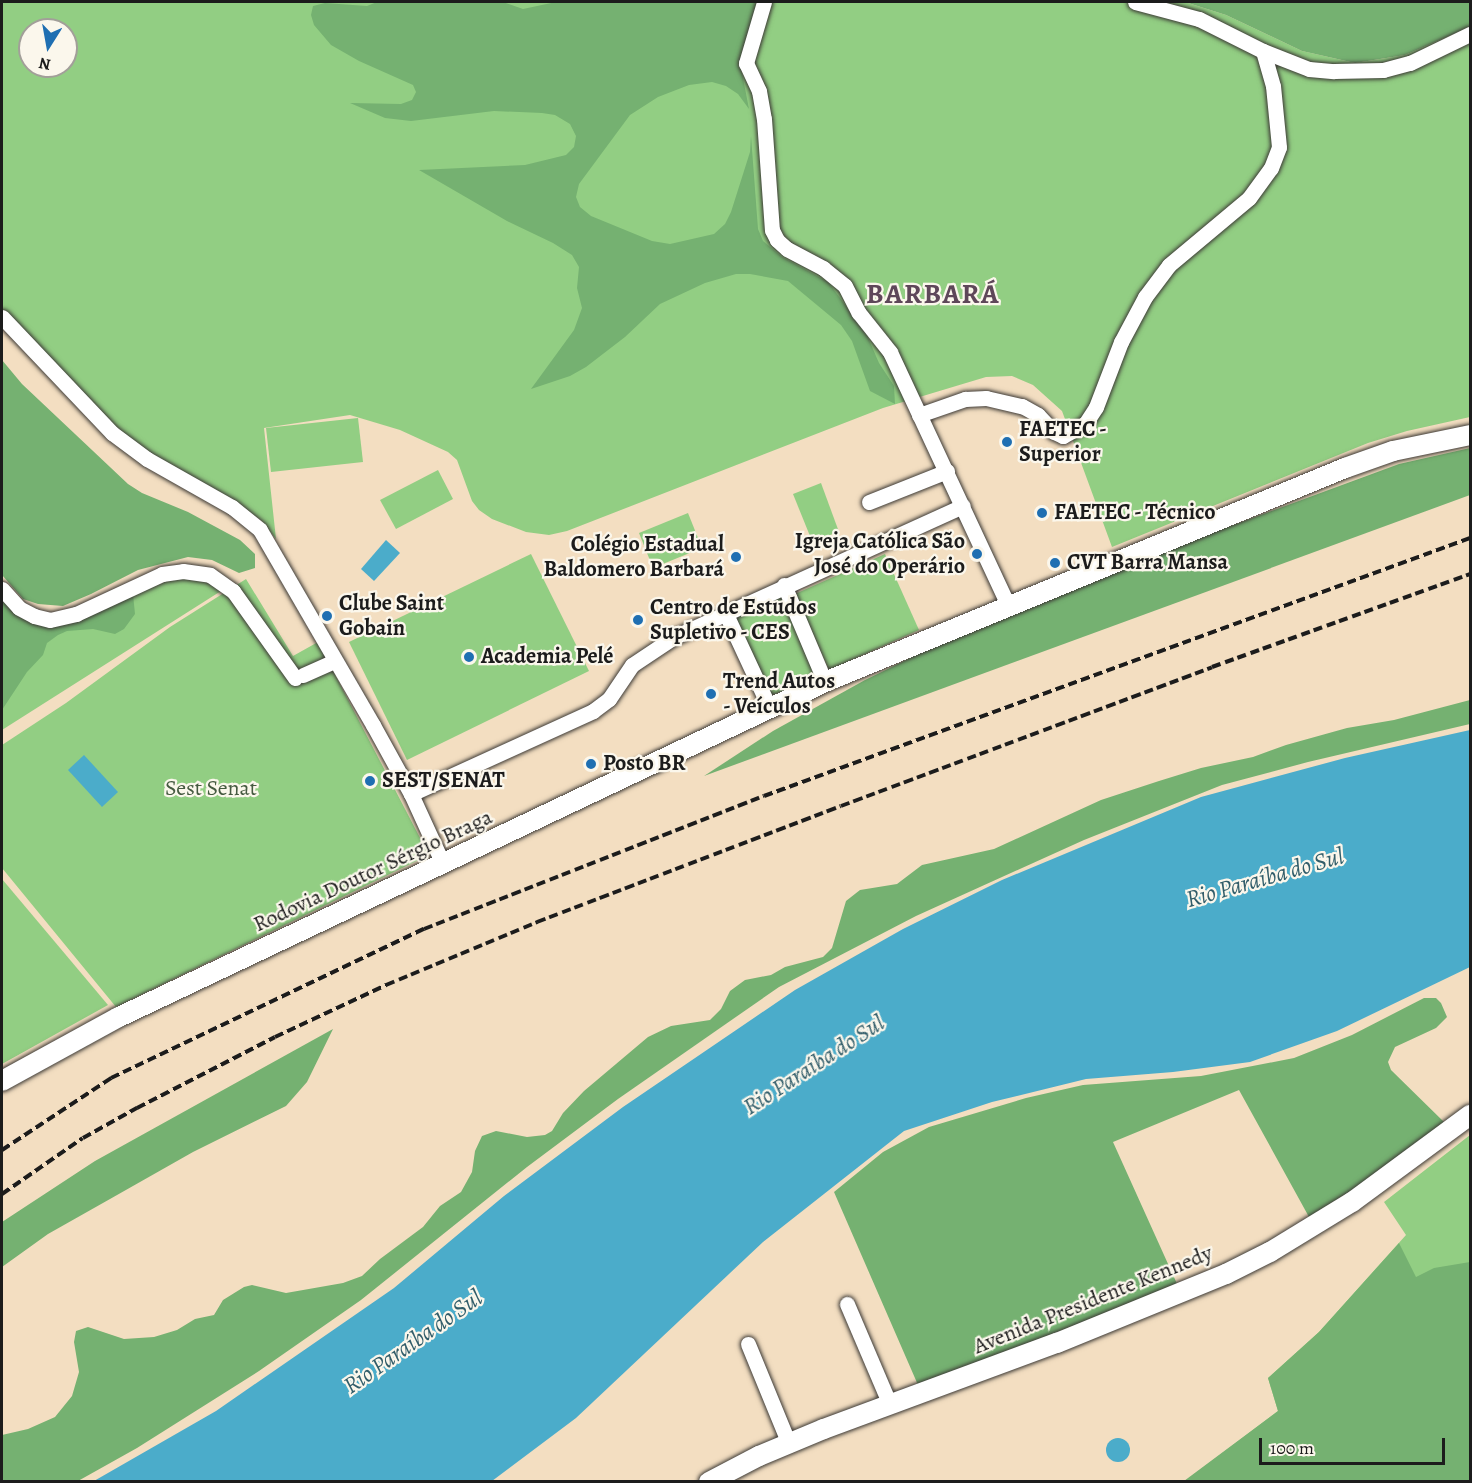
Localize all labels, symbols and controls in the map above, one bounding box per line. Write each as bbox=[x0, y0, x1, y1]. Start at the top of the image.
north arrow bbox=[18, 18, 78, 78]
text: N bbox=[37, 52, 53, 76]
district label: BARBARÁ bbox=[866, 277, 1000, 311]
place label: FAETEC - Superior bbox=[1019, 416, 1107, 468]
marker: FAETEC - Superior bbox=[1000, 435, 1014, 449]
place label: FAETEC - Técnico bbox=[1054, 500, 1216, 526]
marker: FAETEC - Técnico bbox=[1035, 506, 1049, 520]
place label: Igreja Católica São José do Operário bbox=[795, 528, 965, 580]
place label: Colégio Estadual Baldomero Barbará bbox=[543, 531, 724, 582]
marker: Igreja Católica São José do Operário bbox=[970, 547, 984, 561]
marker: Colégio Estadual Baldomero Barbará bbox=[729, 550, 743, 564]
place label: CVT Barra Mansa bbox=[1067, 550, 1228, 576]
marker: CVT Barra Mansa bbox=[1048, 556, 1062, 570]
place label: Clube Saint Gobain bbox=[339, 590, 444, 642]
place label: Centro de Estudos Supletivo - CES bbox=[650, 594, 816, 646]
marker: Clube Saint Gobain bbox=[320, 609, 334, 623]
marker: Centro de Estudos Supletivo - CES bbox=[631, 613, 645, 627]
place label: Academia Pelé bbox=[481, 644, 613, 670]
marker: Academia Pelé bbox=[462, 650, 476, 664]
place label: Trend Autos - Veículos bbox=[723, 668, 835, 720]
marker: Trend Autos - Veículos bbox=[704, 687, 718, 701]
place label: Posto BR bbox=[603, 751, 686, 777]
marker: Posto BR bbox=[584, 757, 598, 771]
place label: SEST/SENAT bbox=[382, 768, 505, 794]
marker: SEST/SENAT bbox=[363, 774, 377, 788]
park label: Sest Senat bbox=[165, 776, 257, 802]
street label: Rodovia Doutor Sérgio Braga bbox=[249, 804, 497, 938]
water label: Rio Paraíba do Sul bbox=[1183, 842, 1347, 914]
water label: Rio Paraíba do Sul bbox=[738, 1009, 890, 1121]
street label: Avenida Presidente Kennedy bbox=[970, 1240, 1216, 1360]
water label: Rio Paraíba do Sul bbox=[338, 1284, 488, 1400]
scale bar bbox=[1262, 1426, 1448, 1464]
text: 100 m bbox=[1270, 1436, 1314, 1460]

